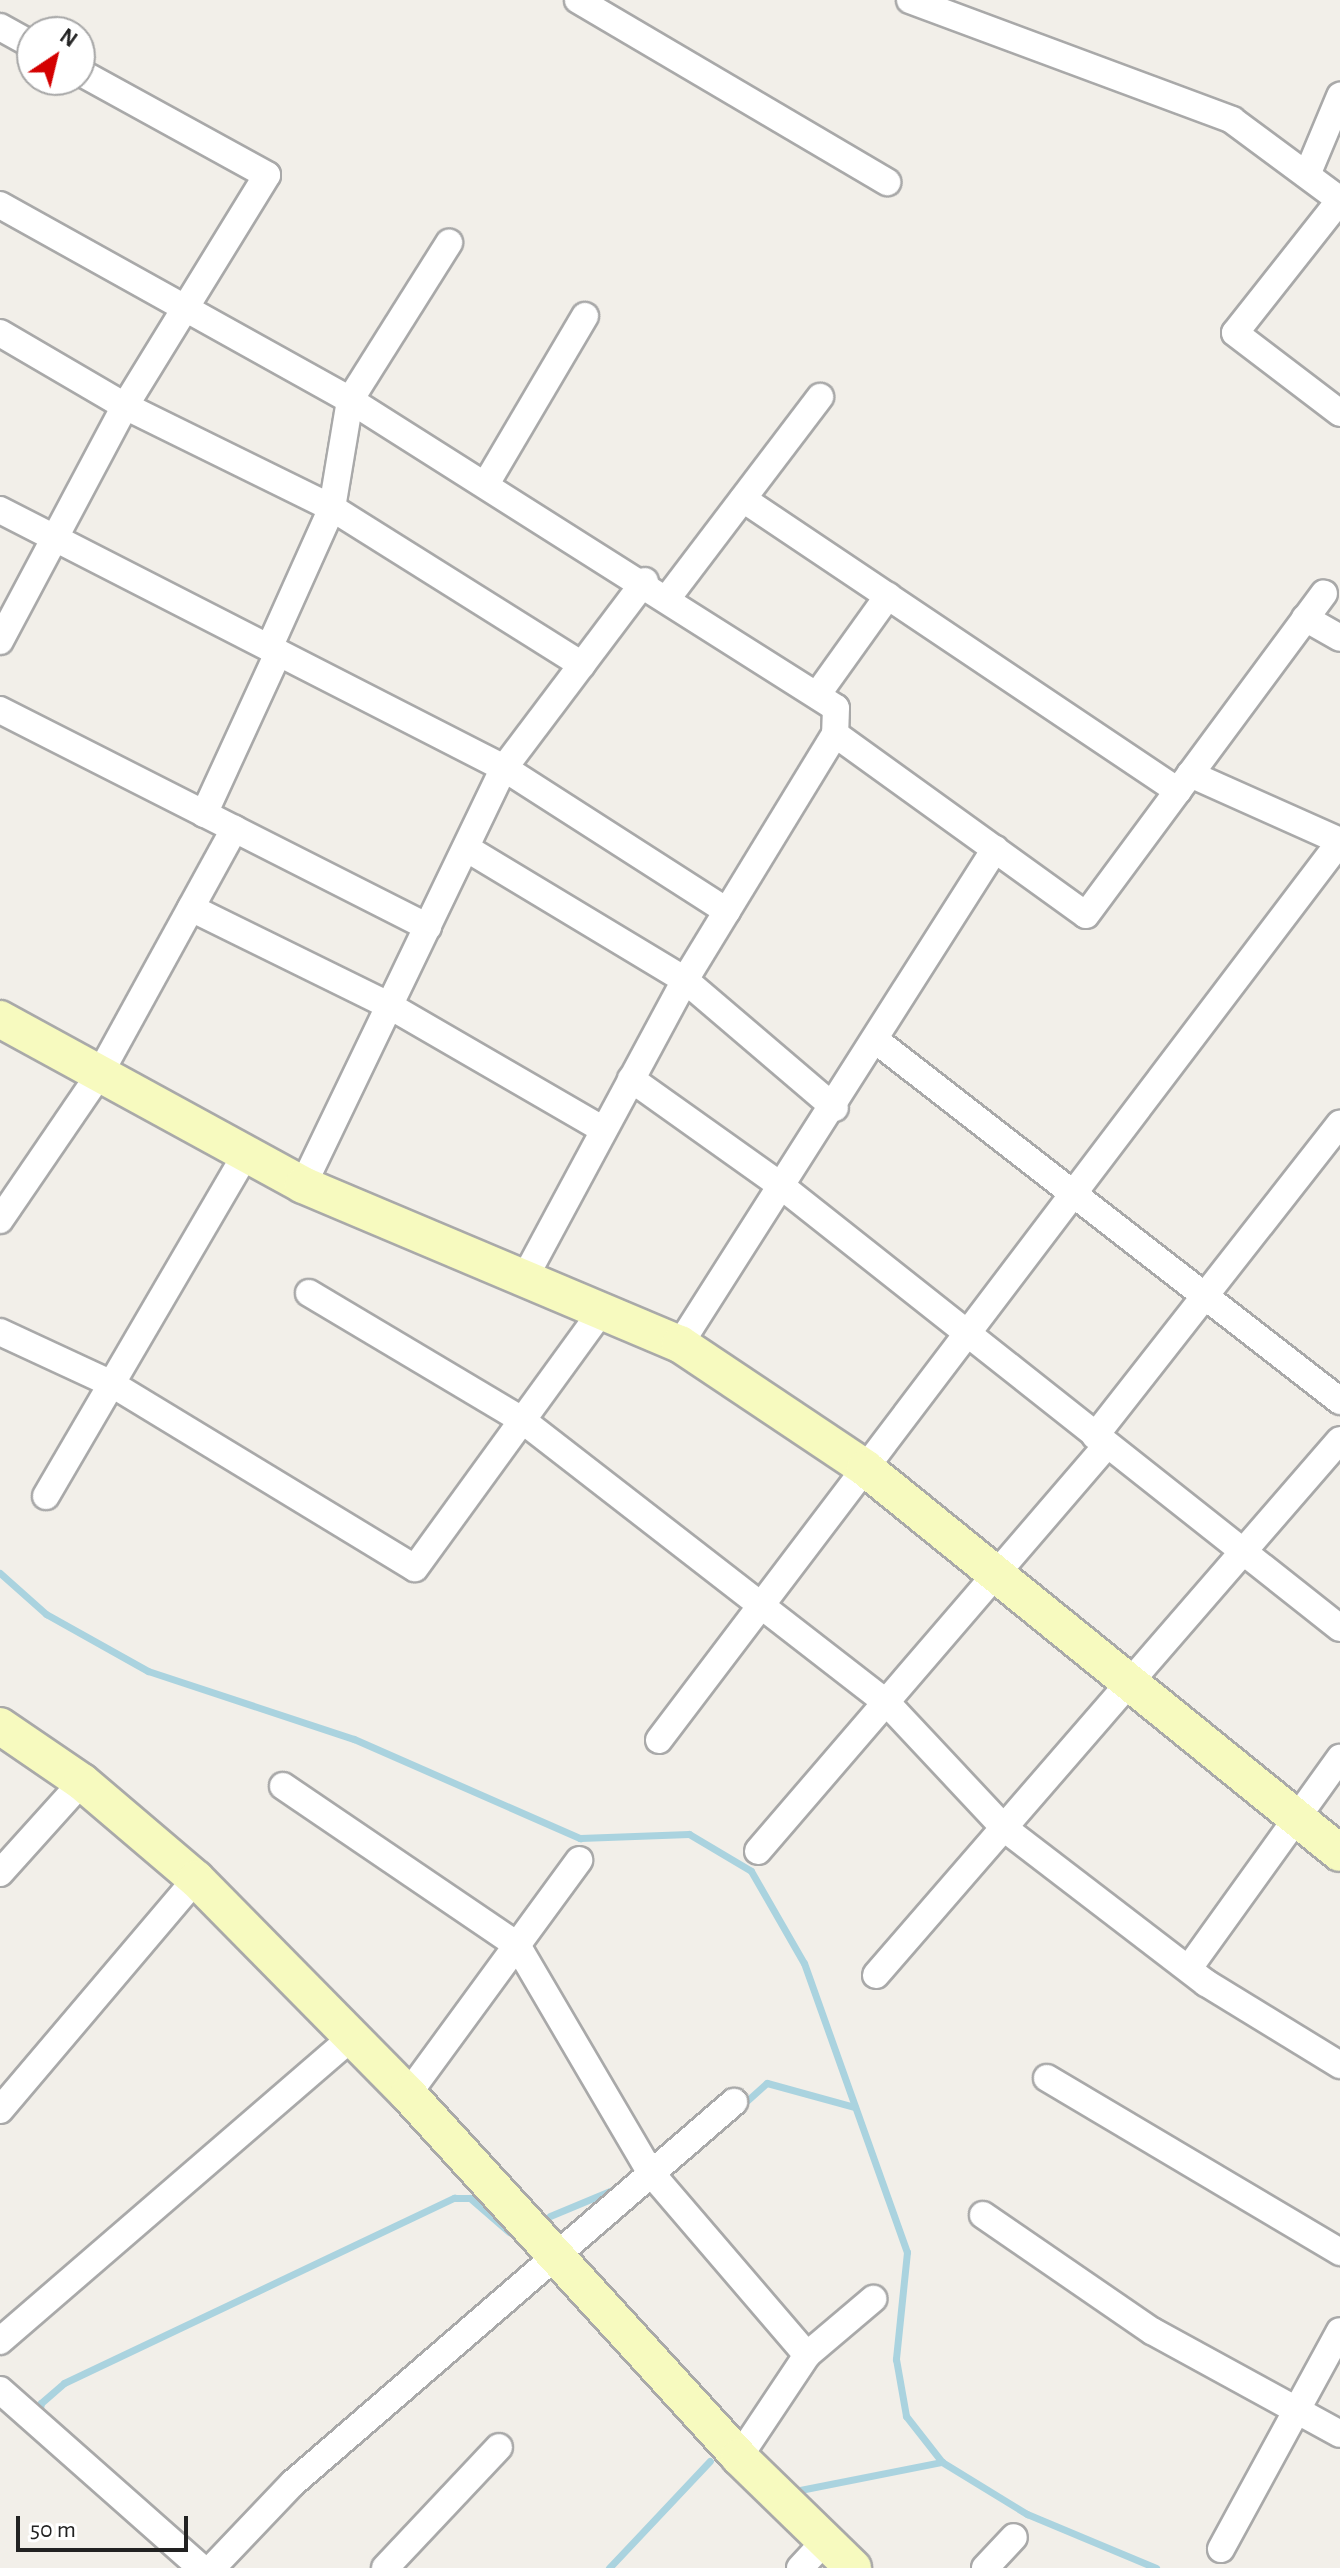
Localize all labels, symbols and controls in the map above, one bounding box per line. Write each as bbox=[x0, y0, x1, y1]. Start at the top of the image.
north arrow bbox=[16, 16, 96, 96]
text: N bbox=[56, 25, 81, 51]
scale bar bbox=[20, 2500, 192, 2550]
text: 50 m bbox=[30, 2518, 76, 2542]

